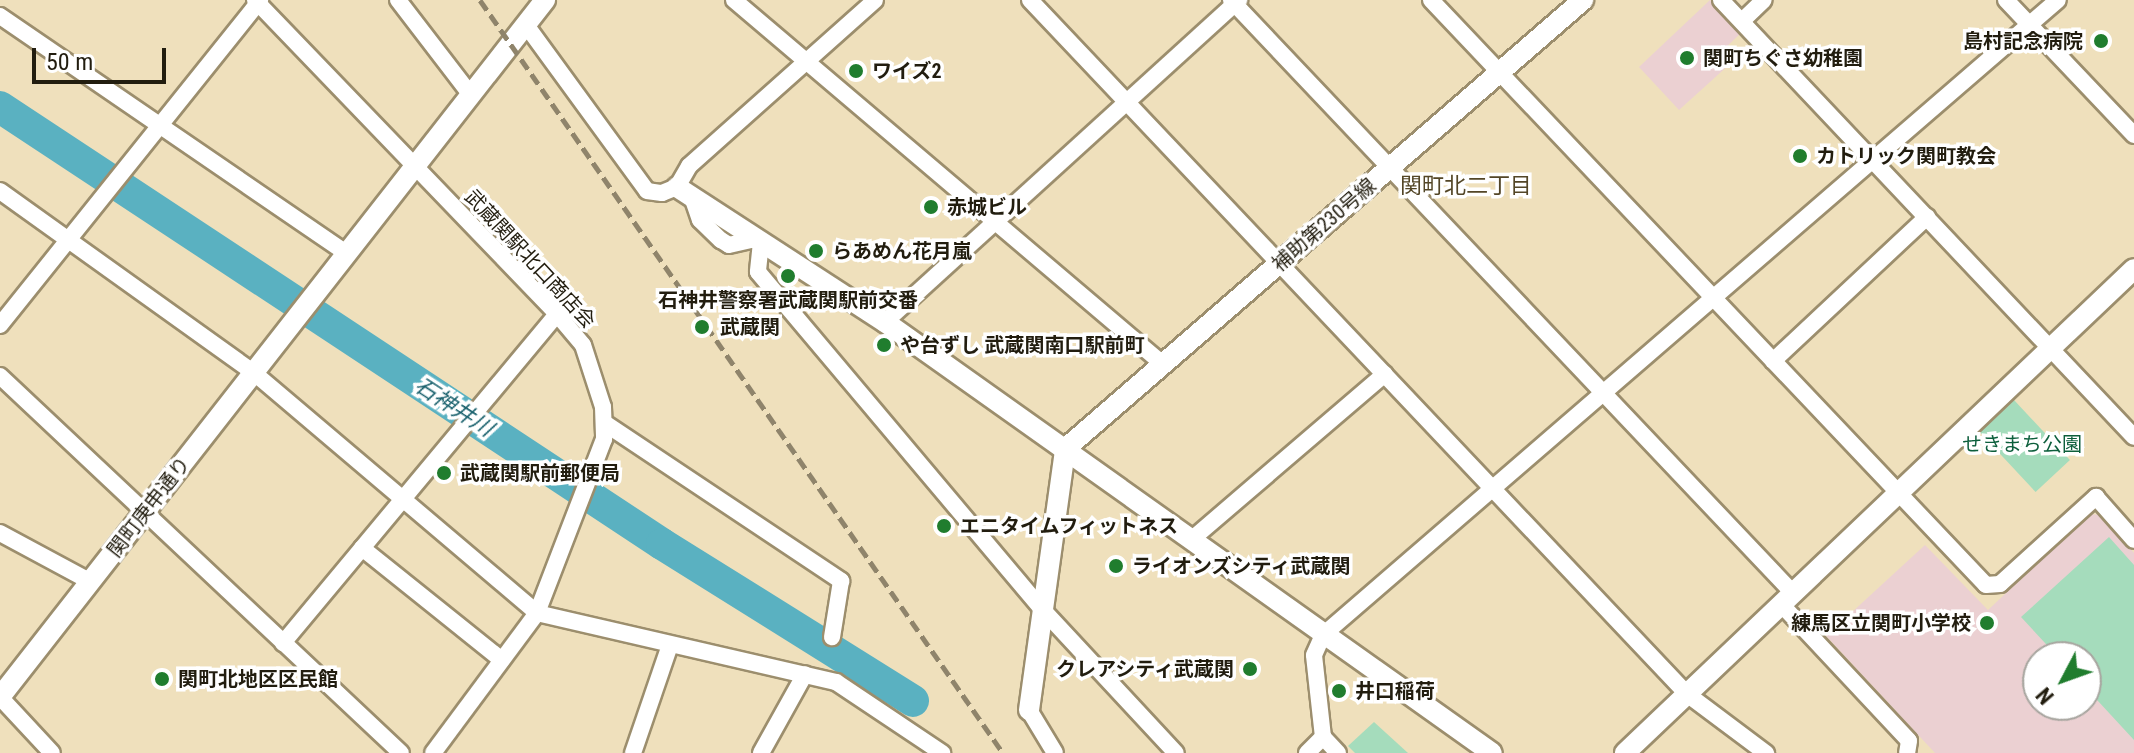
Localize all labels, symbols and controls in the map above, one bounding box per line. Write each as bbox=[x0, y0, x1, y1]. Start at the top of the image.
place label: 島村記念病院 bbox=[1963, 29, 2083, 53]
marker: 島村記念病院 bbox=[2090, 30, 2112, 52]
scale bar bbox=[36, 32, 170, 82]
place label: 関町ちぐさ幼稚園 bbox=[1703, 46, 1863, 70]
text: 50 m bbox=[46, 48, 93, 76]
marker: 関町ちぐさ幼稚園 bbox=[1678, 49, 1696, 67]
place label: ワイズ2 bbox=[872, 59, 942, 83]
marker: ワイズ2 bbox=[847, 62, 865, 80]
place label: カトリック関町教会 bbox=[1816, 144, 1996, 168]
marker: カトリック関町教会 bbox=[1791, 147, 1809, 165]
street label: 補助第230号線 bbox=[1267, 173, 1381, 277]
district label: 関町北二丁目 bbox=[1400, 173, 1532, 199]
street label: 武蔵関駅北口商店会 bbox=[460, 185, 600, 333]
place label: 赤城ビル bbox=[947, 195, 1027, 219]
marker: 赤城ビル bbox=[922, 198, 940, 216]
place label: らあめん花月嵐 bbox=[832, 239, 972, 263]
marker: らあめん花月嵐 bbox=[807, 242, 825, 260]
marker: 石神井警察署武蔵関駅前交番 bbox=[779, 267, 797, 285]
place label: 石神井警察署武蔵関駅前交番 bbox=[658, 288, 918, 312]
place label: 武蔵関 bbox=[720, 315, 780, 339]
marker: 武蔵関 bbox=[691, 316, 713, 338]
place label: や台ずし 武蔵関南口駅前町 bbox=[900, 333, 1145, 357]
marker: や台ずし 武蔵関南口駅前町 bbox=[875, 336, 893, 354]
water label: 石神井川 bbox=[410, 372, 498, 442]
park label: せきまち公園 bbox=[1962, 432, 2082, 456]
street label: 関町庚申通り bbox=[103, 452, 195, 562]
place label: 武蔵関駅前郵便局 bbox=[460, 461, 620, 485]
marker: 武蔵関駅前郵便局 bbox=[435, 464, 453, 482]
place label: エニタイムフィットネス bbox=[960, 514, 1180, 538]
marker: エニタイムフィットネス bbox=[935, 517, 953, 535]
place label: ライオンズシティ武蔵関 bbox=[1132, 554, 1352, 578]
marker: ライオンズシティ武蔵関 bbox=[1107, 557, 1125, 575]
place label: 練馬区立関町小学校 bbox=[1791, 611, 1971, 635]
marker: 練馬区立関町小学校 bbox=[1978, 614, 1996, 632]
north arrow bbox=[2022, 641, 2102, 721]
place label: クレアシティ武蔵関 bbox=[1054, 657, 1234, 681]
marker: クレアシティ武蔵関 bbox=[1241, 660, 1259, 678]
place label: 関町北地区区民館 bbox=[178, 667, 338, 691]
marker: 関町北地区区民館 bbox=[153, 670, 171, 688]
place label: 井口稲荷 bbox=[1355, 679, 1435, 703]
marker: 井口稲荷 bbox=[1330, 682, 1348, 700]
text: N bbox=[2031, 682, 2059, 709]

